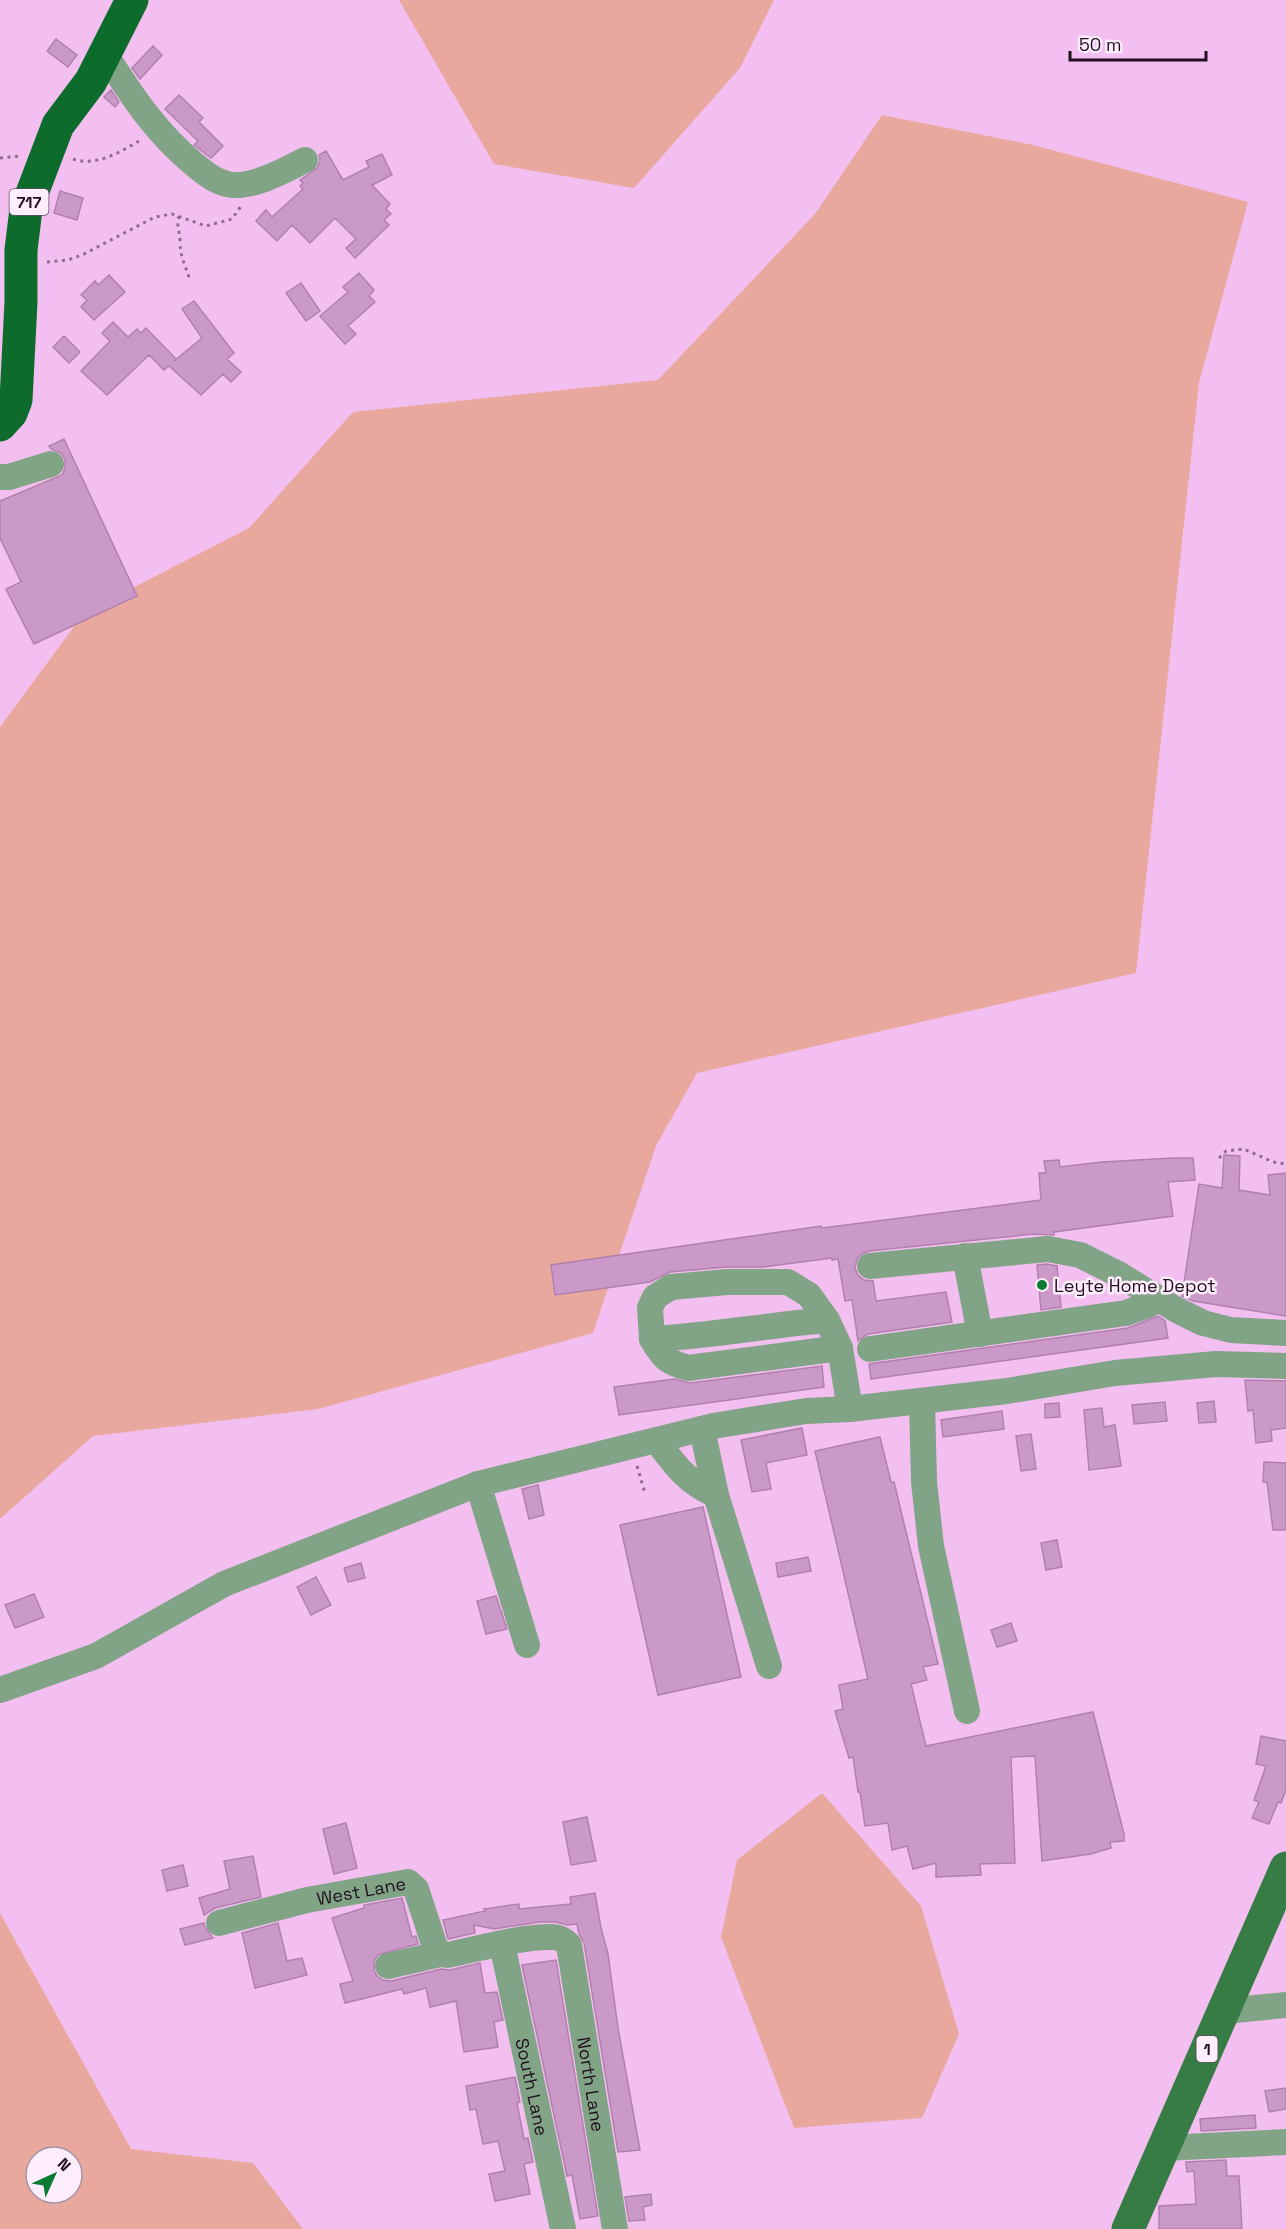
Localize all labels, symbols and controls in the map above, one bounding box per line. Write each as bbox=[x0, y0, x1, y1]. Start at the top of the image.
scale bar bbox=[1070, 24, 1206, 62]
text: 50 m bbox=[1079, 33, 1121, 56]
road number: 717 bbox=[9, 189, 48, 215]
place label: Leyte Home Depot bbox=[1054, 1274, 1216, 1297]
marker: Leyte Home Depot bbox=[1035, 1278, 1049, 1292]
street label: West Lane bbox=[315, 1871, 408, 1910]
street label: North Lane bbox=[573, 2035, 611, 2133]
street label: South Lane bbox=[511, 2036, 554, 2138]
road number: 1 bbox=[1196, 2036, 1218, 2062]
north arrow bbox=[24, 2145, 84, 2205]
text: N bbox=[53, 2154, 75, 2176]

